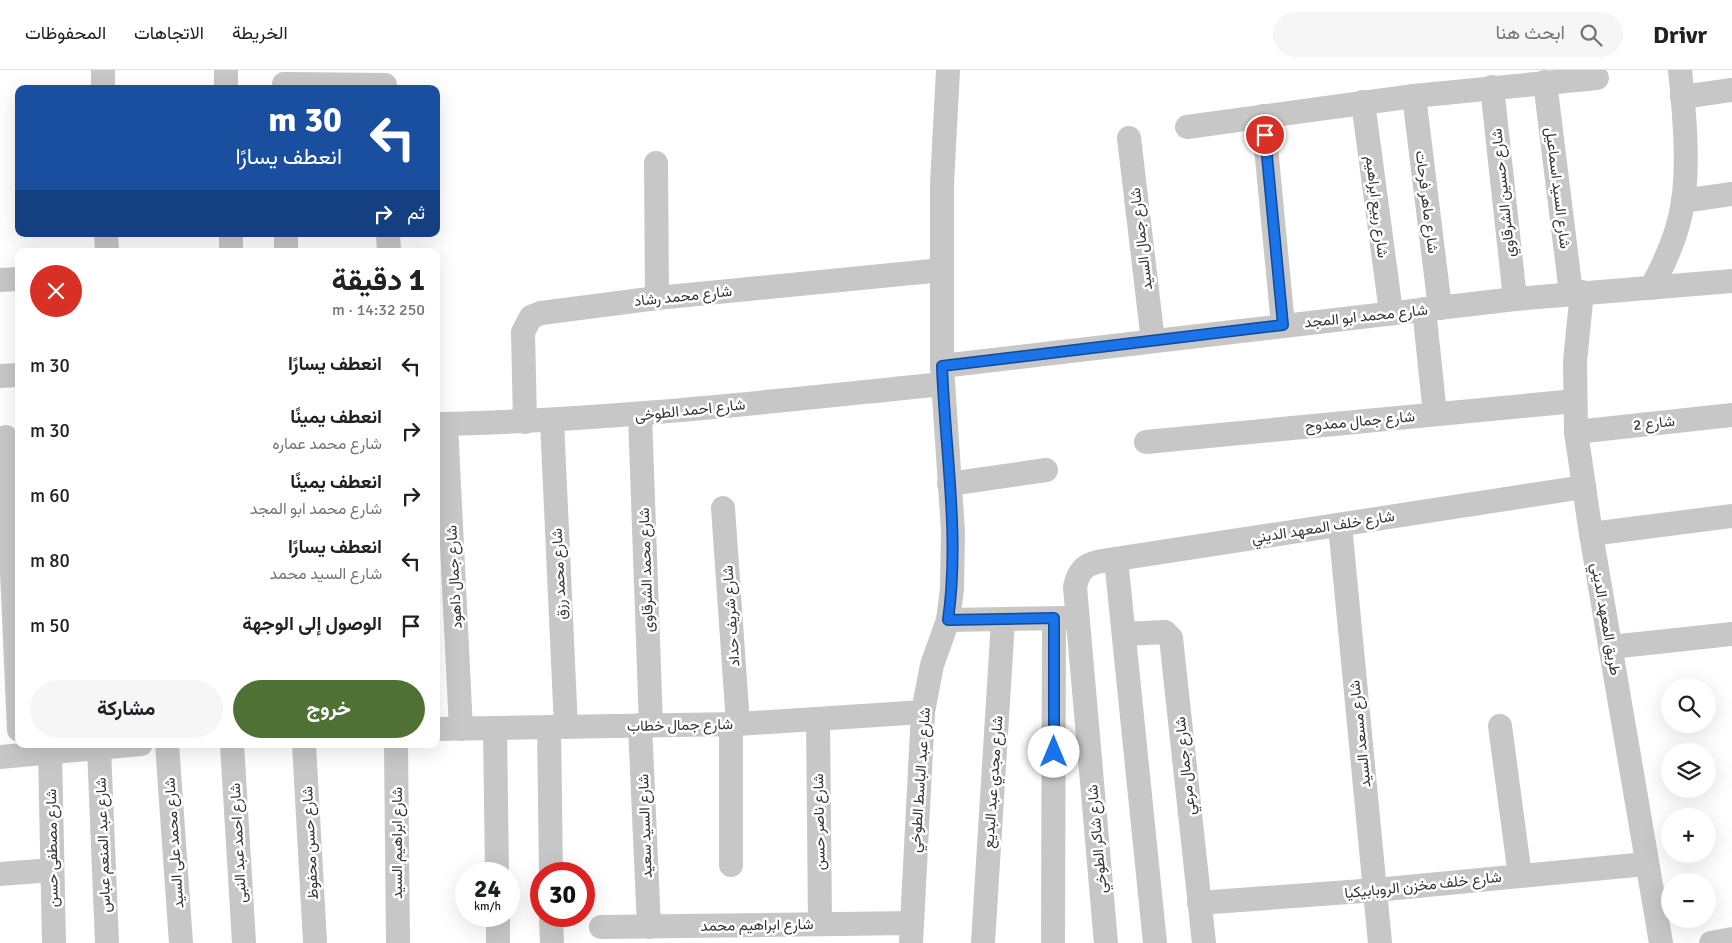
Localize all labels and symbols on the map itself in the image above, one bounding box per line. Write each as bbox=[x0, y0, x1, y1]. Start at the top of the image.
pin bbox=[1244, 114, 1286, 156]
street label: شارع السيد اسماعيل bbox=[1540, 126, 1574, 250]
street label: شارع حسين الشرقاوي bbox=[1487, 127, 1523, 258]
street label: شارع ماهر فرحات bbox=[1410, 150, 1442, 255]
street label: شارع ربيع ابراهيم bbox=[1360, 155, 1392, 259]
street label: شارع جمال السيد bbox=[1126, 186, 1158, 291]
street label: شارع محمد رشاد bbox=[633, 282, 733, 312]
street label: شارع محمد ابو المجد bbox=[1303, 301, 1429, 333]
street label: شارع احمد الطوخى bbox=[634, 395, 747, 427]
street label: شارع جمال ممدوح bbox=[1304, 407, 1416, 437]
street label: شارع 2 bbox=[1632, 412, 1676, 436]
street label: شارع محمد الشرقاوى bbox=[635, 507, 659, 633]
street label: شارع خلف المعهد الديني bbox=[1250, 507, 1397, 551]
street label: شارع جمال ذاهود bbox=[442, 524, 468, 629]
street label: شارع محمد رزق bbox=[548, 528, 572, 620]
street label: طريق المعهد الديني bbox=[1583, 561, 1625, 678]
street label: شارع شريف حداد bbox=[718, 564, 746, 667]
street label: شارع مسعد السيد bbox=[1345, 679, 1377, 789]
street label: شارع عبد الباسط الطوخي bbox=[906, 707, 938, 854]
street label: شارع جمال خطاب bbox=[627, 715, 733, 737]
street label: شارع مجدي عبد البديع bbox=[979, 715, 1011, 849]
street label: شارع جمال مرعي bbox=[1171, 715, 1203, 816]
position arrow bbox=[1027, 725, 1079, 777]
street label: شارع السيد سعيد bbox=[634, 773, 658, 879]
street label: شارع ناصر حسن bbox=[809, 773, 831, 871]
street label: شارع عبد المنعم عباس bbox=[92, 777, 116, 913]
street label: شارع محمد على السيد bbox=[160, 777, 190, 909]
street label: شارع احمد عبد النبى bbox=[226, 782, 252, 904]
street label: شارع شاكر الطوخي bbox=[1083, 783, 1115, 894]
street label: شارع حسن محفوظ bbox=[298, 785, 324, 900]
street label: شارع ابراهيم السيد bbox=[388, 787, 408, 899]
street label: شارع مصطفى حسن bbox=[42, 788, 64, 907]
speed limit sign: 30 bbox=[530, 862, 595, 927]
street label: شارع خلف مخزن الروبابيكيا bbox=[1344, 868, 1503, 904]
street label: شارع ابراهيم محمد bbox=[700, 915, 814, 937]

